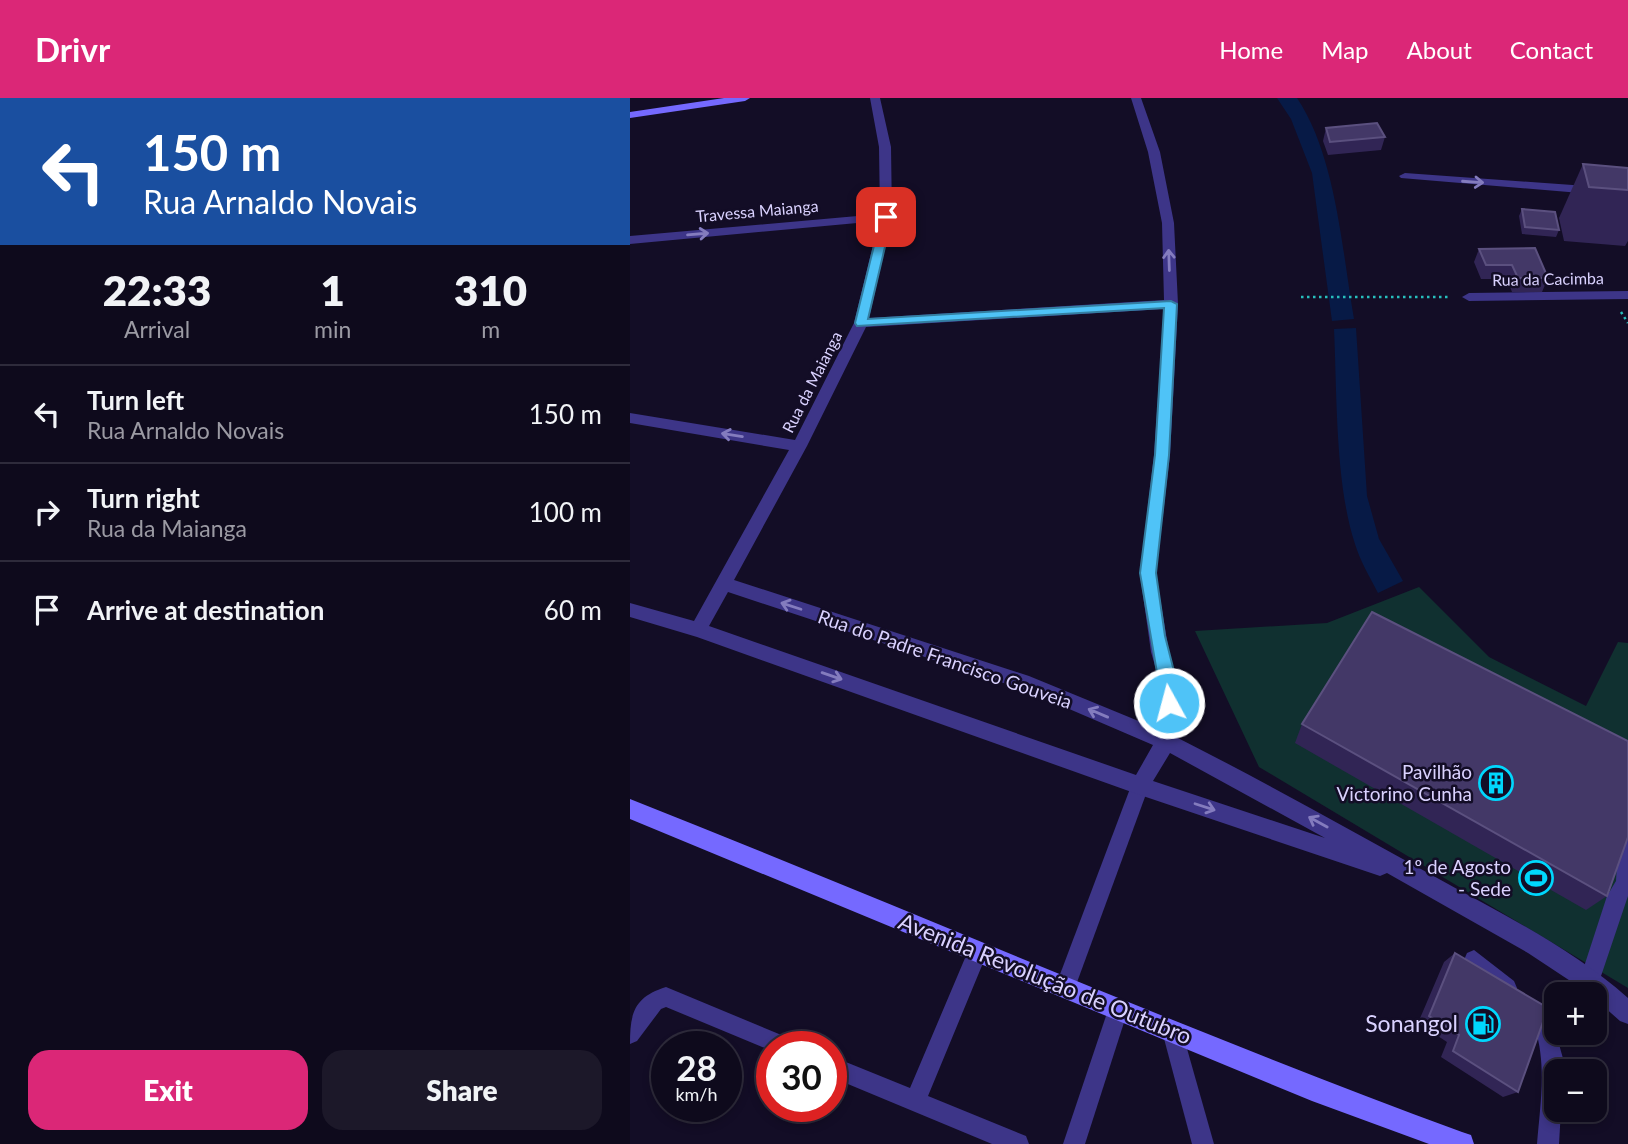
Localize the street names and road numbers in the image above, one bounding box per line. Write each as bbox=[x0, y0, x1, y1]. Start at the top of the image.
street label: Travessa Maianga bbox=[695, 196, 819, 225]
street label: Rua da Cacimba bbox=[1492, 268, 1604, 289]
street label: Rua da Maianga bbox=[778, 328, 845, 436]
street label: Rua do Padre Francisco Gouveia bbox=[815, 604, 1075, 713]
street label: Avenida Revolução de Outubro bbox=[895, 906, 1196, 1050]

